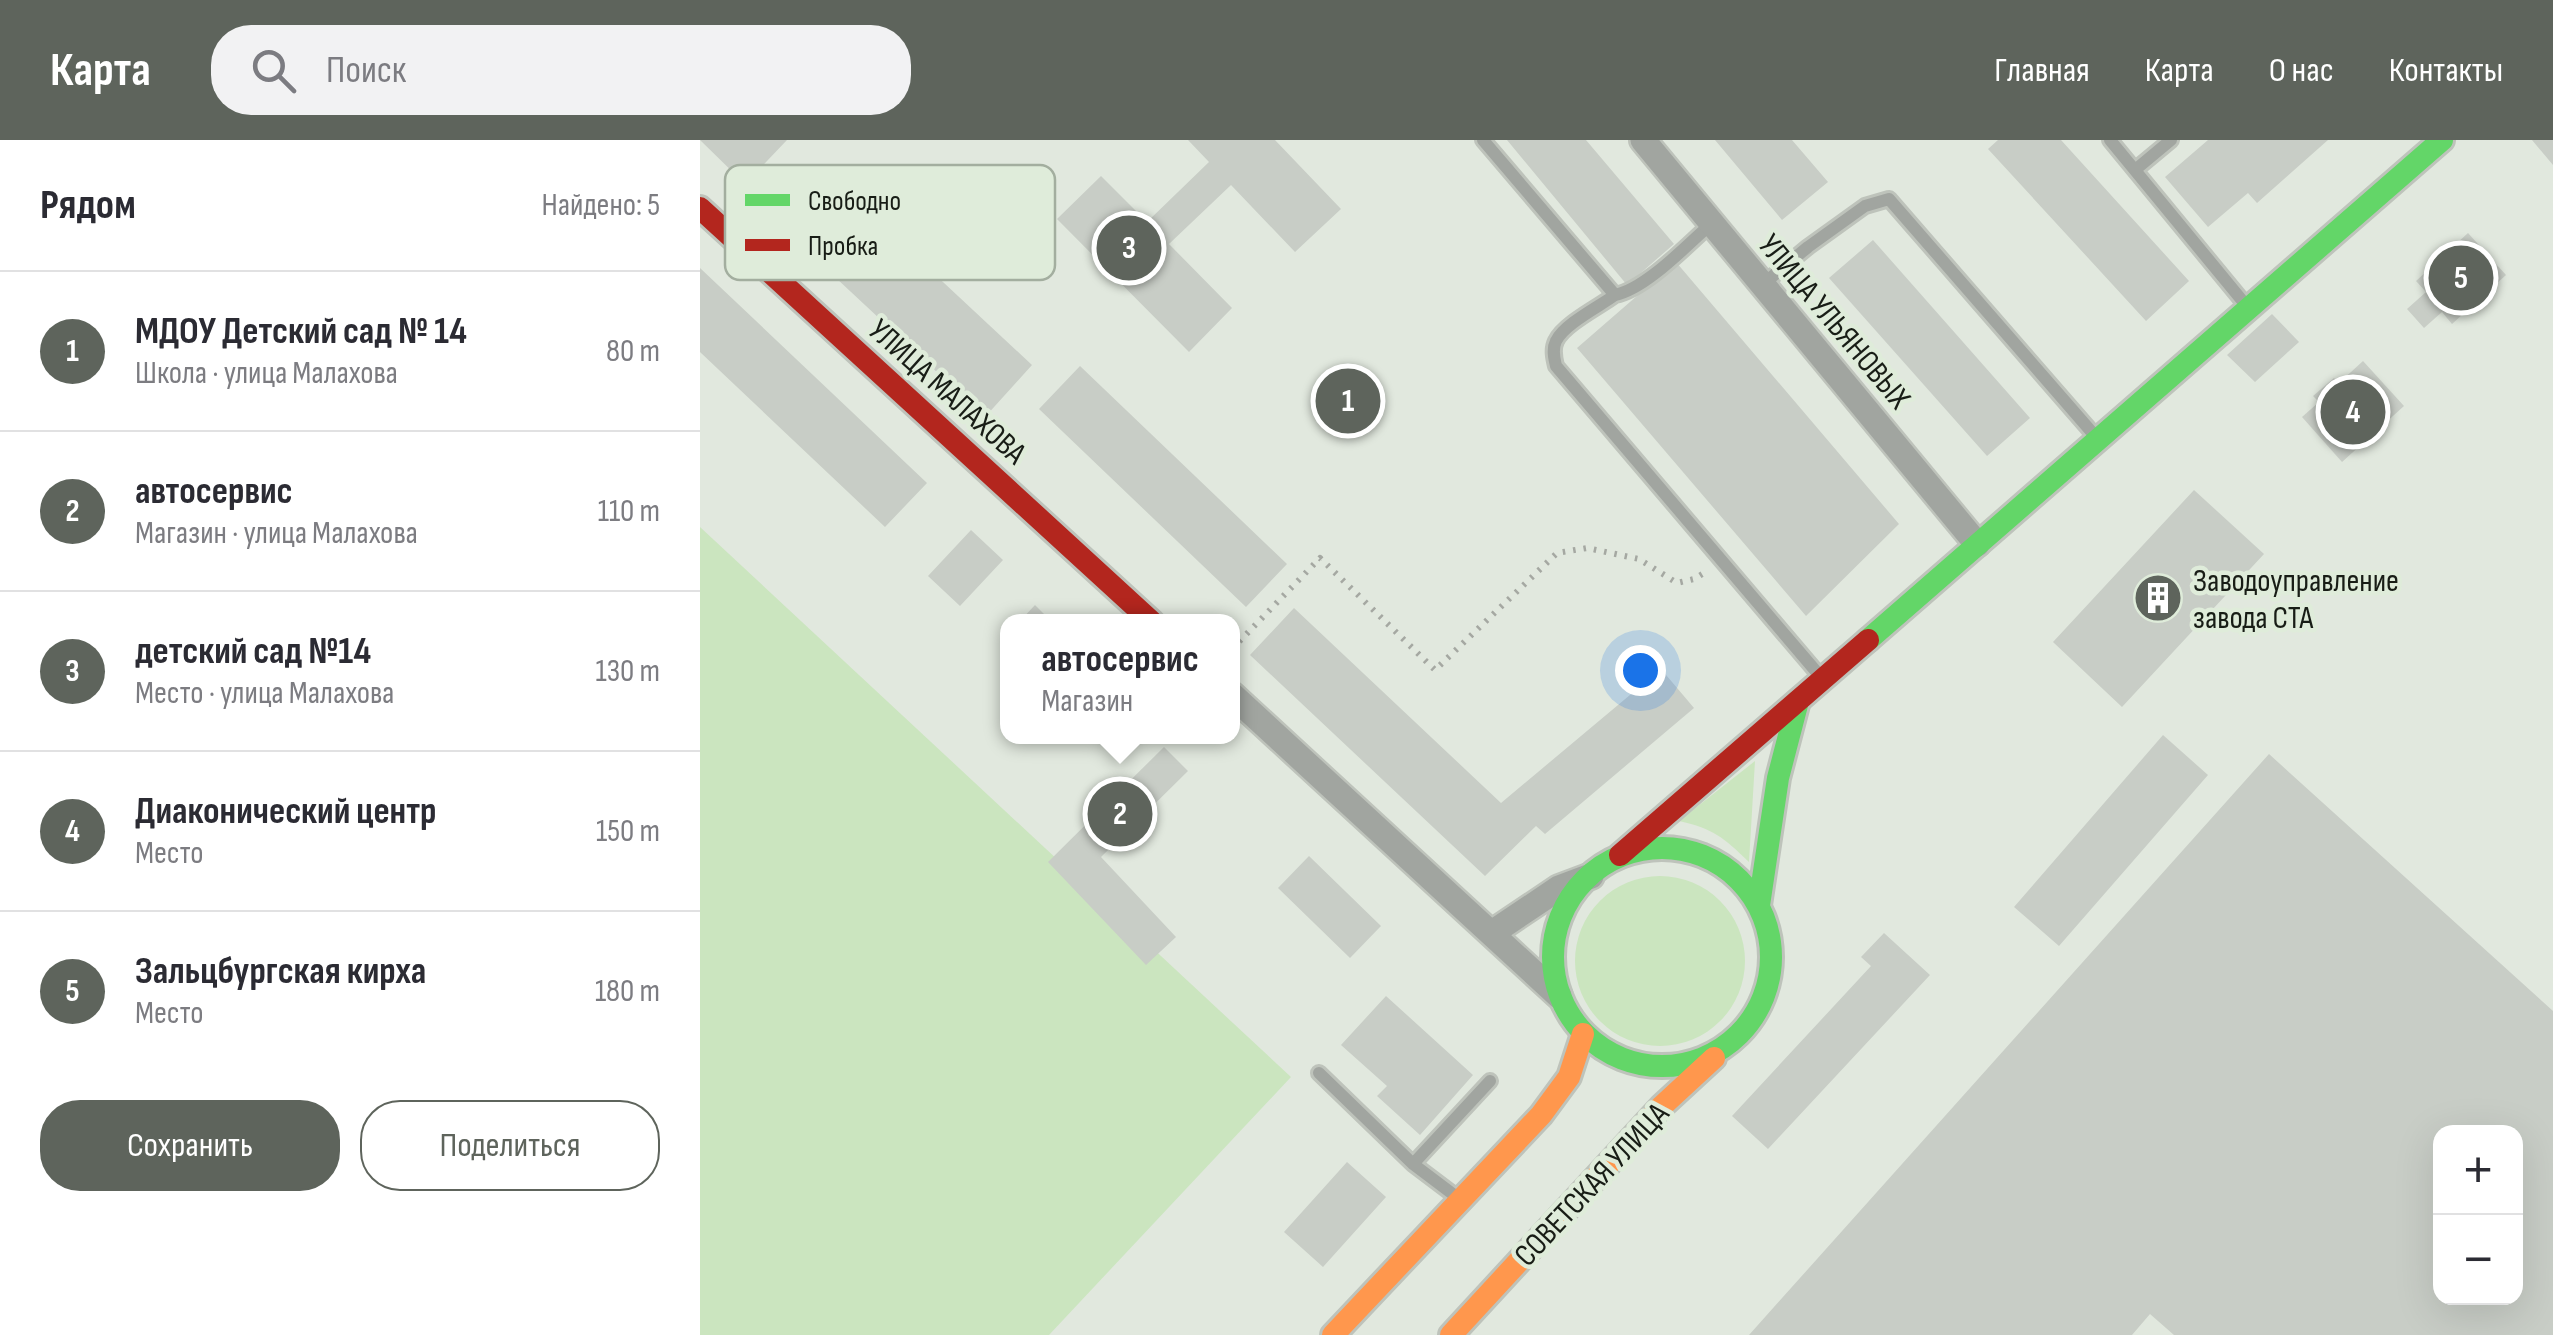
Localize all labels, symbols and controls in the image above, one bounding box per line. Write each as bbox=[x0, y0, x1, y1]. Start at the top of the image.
search box bbox=[211, 25, 911, 115]
text: Карта bbox=[50, 42, 151, 99]
icon: search bbox=[246, 43, 301, 98]
text: Поиск bbox=[326, 48, 406, 93]
text: Главная bbox=[1994, 49, 2090, 92]
text: Карта bbox=[2145, 49, 2214, 92]
text: О нас bbox=[2269, 49, 2334, 92]
text: Контакты bbox=[2389, 49, 2503, 92]
legend bbox=[725, 165, 1055, 280]
text: Рядом bbox=[40, 180, 136, 231]
text: Свободно bbox=[808, 185, 901, 218]
text: Найдено: 5 bbox=[541, 186, 660, 225]
pin: 3 bbox=[1096, 210, 1162, 286]
street label: УЛИЦА УЛЬЯНОВЫХ bbox=[1750, 227, 1919, 418]
text: Пробка bbox=[808, 230, 878, 263]
pin: 5 bbox=[2428, 240, 2494, 316]
text: МДОУ Детский сад № 14 bbox=[135, 309, 467, 354]
street label: УЛИЦА МАЛАХОВА bbox=[860, 311, 1034, 473]
text: 1 bbox=[66, 332, 79, 371]
text: 80 m bbox=[606, 332, 660, 371]
text: Школа · улица Малахова bbox=[135, 354, 398, 393]
pin: 1 bbox=[1316, 364, 1380, 438]
pin: 4 bbox=[2320, 374, 2386, 450]
text: автосервис bbox=[135, 469, 293, 514]
text: 2 bbox=[65, 492, 80, 531]
text: 110 m bbox=[598, 492, 660, 531]
text: Магазин · улица Малахова bbox=[135, 514, 418, 553]
place label: Заводоуправление завода СТА bbox=[2193, 562, 2399, 638]
building icon: Заводоуправление завода СТА bbox=[2132, 572, 2184, 624]
popup bbox=[1000, 614, 1240, 744]
text: детский сад №14 bbox=[135, 629, 371, 674]
text: автосервис bbox=[1041, 637, 1199, 682]
your location bbox=[1615, 645, 1666, 696]
text: 3 bbox=[65, 652, 80, 691]
text: 130 m bbox=[595, 652, 660, 691]
text: Место · улица Малахова bbox=[135, 674, 394, 713]
text: Магазин bbox=[1041, 682, 1133, 721]
pin: 2 bbox=[1088, 776, 1152, 852]
text: Диаконический центр bbox=[135, 789, 437, 834]
text: 4 bbox=[65, 812, 80, 851]
text: 150 m bbox=[596, 812, 660, 851]
text: Место bbox=[135, 834, 204, 873]
text: Зальцбургская кирха bbox=[135, 949, 426, 994]
text: 5 bbox=[65, 972, 80, 1011]
text: 180 m bbox=[595, 972, 660, 1011]
text: Место bbox=[135, 994, 204, 1033]
street label: СОВЕТСКАЯ УЛИЦА bbox=[1507, 1095, 1678, 1275]
button: Сохранить bbox=[40, 1100, 340, 1191]
button: Поделиться bbox=[360, 1100, 660, 1191]
map controls bbox=[2433, 1125, 2523, 1305]
button: + bbox=[2433, 1125, 2523, 1215]
button: − bbox=[2433, 1215, 2523, 1305]

